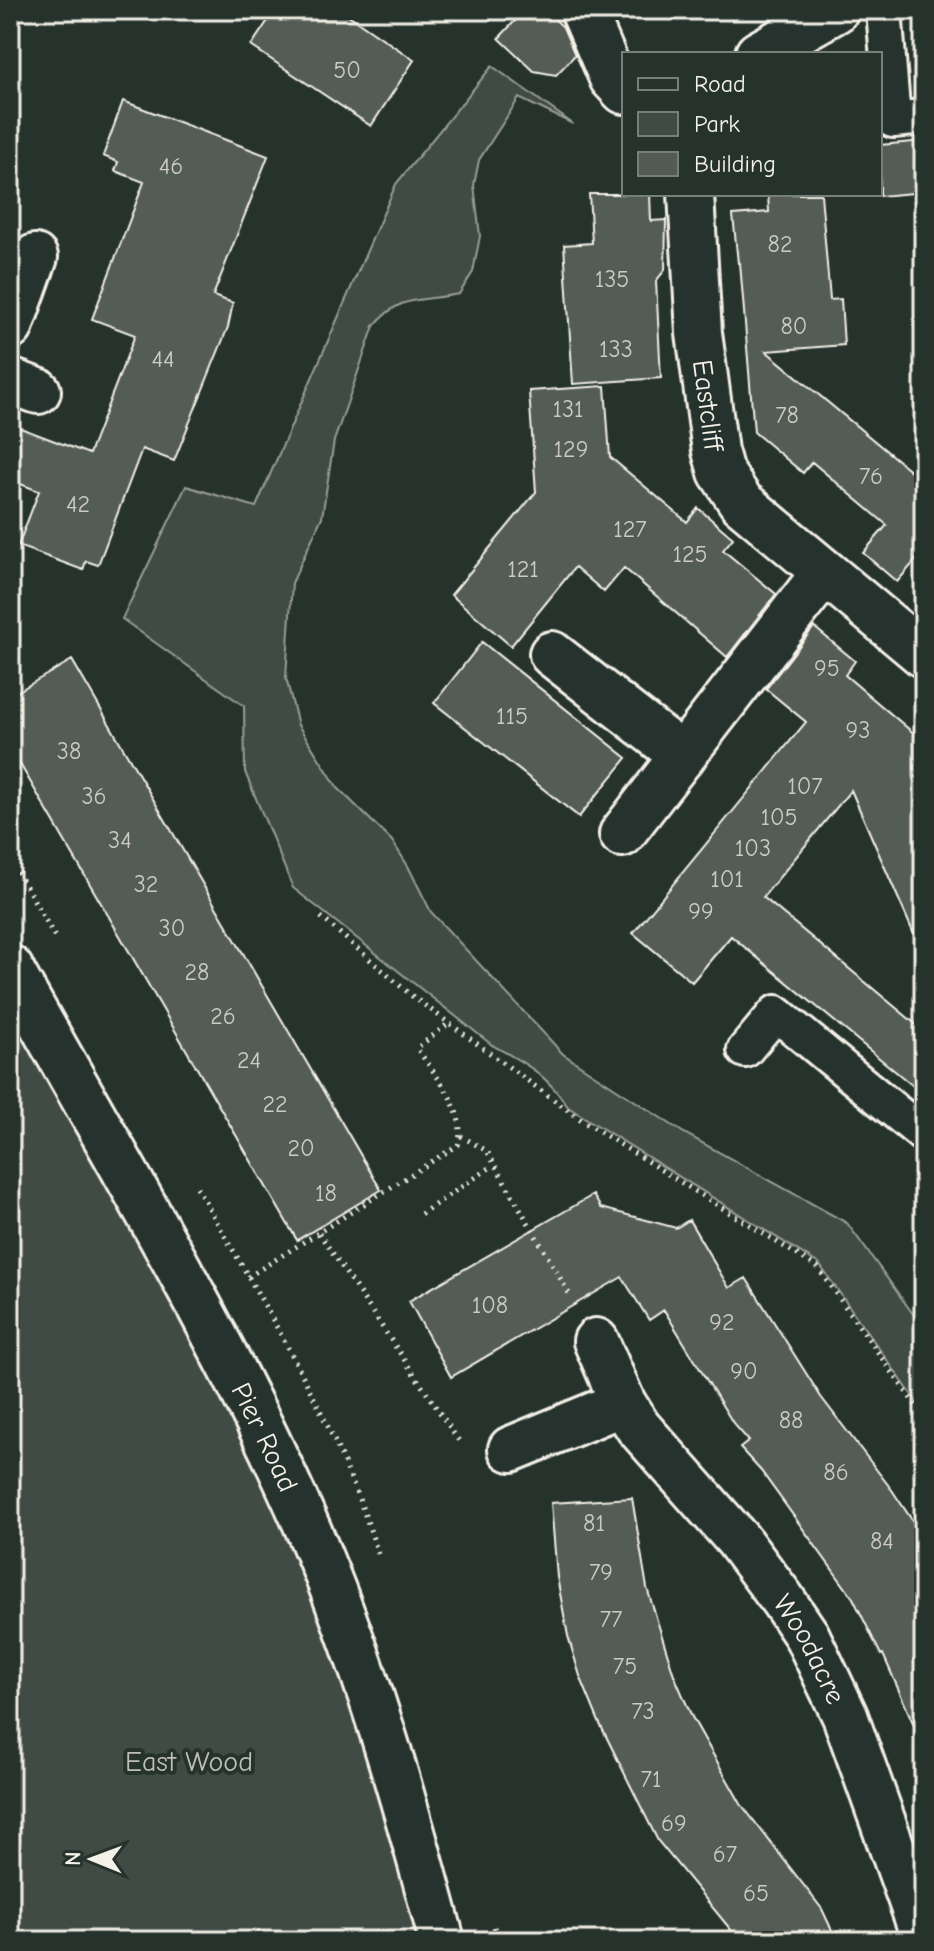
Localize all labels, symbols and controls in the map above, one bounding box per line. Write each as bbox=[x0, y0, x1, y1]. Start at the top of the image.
legend bbox=[622, 52, 882, 196]
house number: 50 bbox=[333, 56, 361, 84]
text: Road bbox=[694, 70, 746, 98]
text: Park bbox=[694, 110, 740, 138]
text: Building bbox=[694, 150, 776, 178]
house number: 46 bbox=[159, 152, 183, 180]
house number: 82 bbox=[768, 230, 792, 258]
house number: 135 bbox=[595, 265, 629, 293]
house number: 80 bbox=[781, 312, 807, 340]
house number: 133 bbox=[599, 335, 633, 363]
house number: 44 bbox=[151, 345, 175, 373]
street label: Eastcliff bbox=[686, 358, 730, 455]
house number: 131 bbox=[552, 395, 584, 423]
house number: 78 bbox=[775, 401, 799, 429]
house number: 129 bbox=[554, 435, 588, 463]
house number: 76 bbox=[859, 462, 883, 490]
house number: 42 bbox=[66, 490, 90, 518]
house number: 127 bbox=[613, 515, 647, 543]
house number: 125 bbox=[672, 540, 708, 568]
house number: 121 bbox=[507, 555, 539, 583]
house number: 95 bbox=[814, 654, 840, 682]
house number: 115 bbox=[496, 702, 528, 730]
house number: 93 bbox=[846, 716, 870, 744]
house number: 38 bbox=[57, 737, 81, 765]
house number: 107 bbox=[787, 772, 823, 800]
house number: 36 bbox=[81, 782, 107, 810]
house number: 105 bbox=[760, 803, 798, 831]
house number: 34 bbox=[108, 826, 132, 854]
house number: 103 bbox=[735, 834, 771, 862]
house number: 101 bbox=[710, 865, 744, 893]
house number: 32 bbox=[134, 870, 158, 898]
house number: 99 bbox=[688, 897, 714, 925]
house number: 30 bbox=[159, 914, 185, 942]
house number: 28 bbox=[185, 958, 209, 986]
house number: 26 bbox=[210, 1002, 236, 1030]
house number: 24 bbox=[237, 1046, 261, 1074]
house number: 22 bbox=[262, 1090, 288, 1118]
house number: 20 bbox=[287, 1134, 315, 1162]
house number: 18 bbox=[315, 1179, 337, 1207]
house number: 108 bbox=[472, 1291, 508, 1319]
house number: 92 bbox=[709, 1308, 735, 1336]
house number: 90 bbox=[730, 1357, 758, 1385]
street label: Pier Road bbox=[225, 1378, 304, 1497]
house number: 88 bbox=[779, 1406, 803, 1434]
house number: 86 bbox=[823, 1458, 849, 1486]
house number: 81 bbox=[583, 1509, 605, 1537]
house number: 84 bbox=[870, 1527, 894, 1555]
house number: 79 bbox=[589, 1558, 613, 1586]
street label: Woodacre bbox=[767, 1589, 852, 1709]
house number: 77 bbox=[600, 1605, 622, 1633]
house number: 75 bbox=[613, 1652, 637, 1680]
house number: 73 bbox=[631, 1697, 655, 1725]
park label: East Wood bbox=[125, 1746, 253, 1778]
house number: 71 bbox=[641, 1765, 661, 1793]
house number: 69 bbox=[661, 1809, 687, 1837]
north arrow bbox=[52, 1819, 132, 1899]
house number: 67 bbox=[713, 1840, 737, 1868]
text: N bbox=[60, 1851, 86, 1866]
house number: 65 bbox=[743, 1879, 769, 1907]

